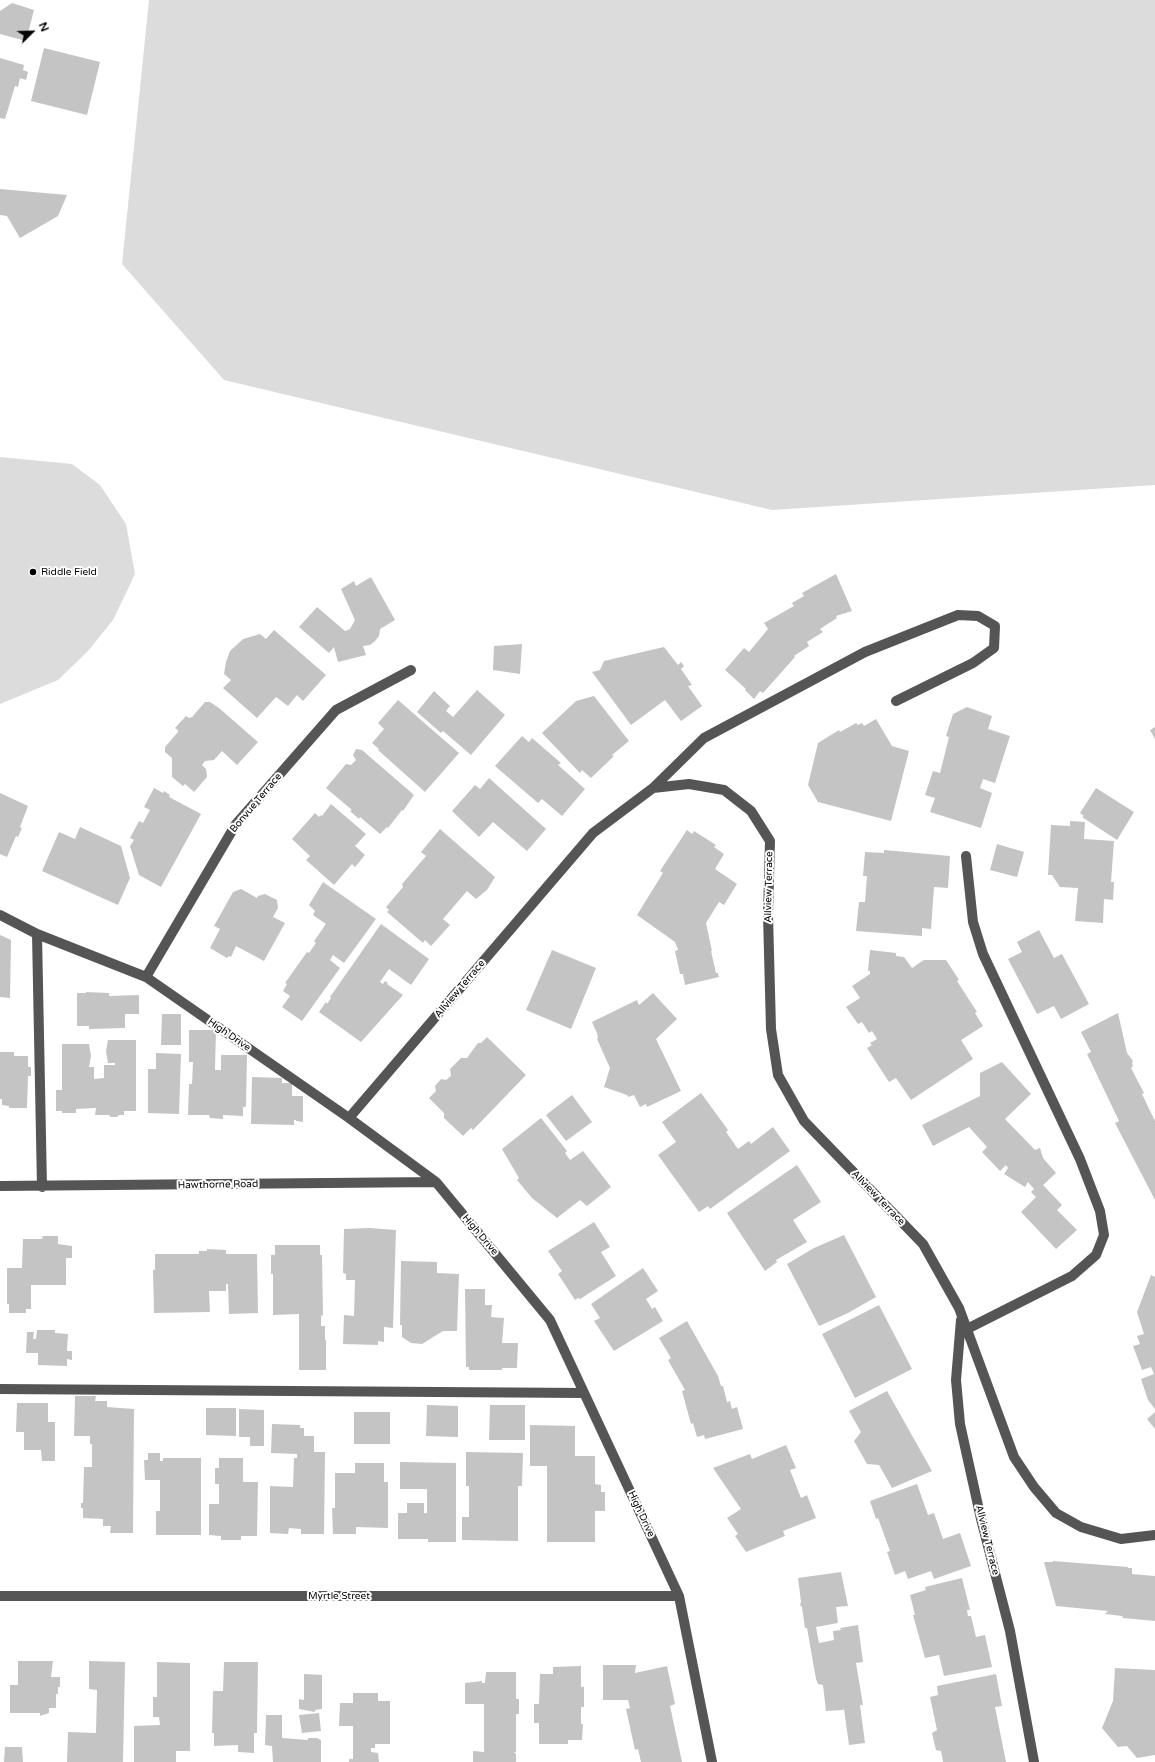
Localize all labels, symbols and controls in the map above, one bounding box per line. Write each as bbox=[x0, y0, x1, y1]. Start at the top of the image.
north arrow bbox=[12, 12, 52, 52]
text: N bbox=[36, 21, 51, 34]
place label: Riddle Field bbox=[41, 566, 97, 578]
marker: Riddle Field bbox=[28, 567, 38, 577]
street label: Bonvue Terrace bbox=[228, 771, 284, 835]
street label: Allview Terrace bbox=[762, 851, 776, 923]
street label: Allview Terrace bbox=[432, 958, 488, 1020]
street label: High Drive bbox=[205, 1016, 253, 1054]
street label: Allview Terrace bbox=[849, 1168, 907, 1228]
street label: Hawthorne Road bbox=[178, 1178, 258, 1192]
street label: High Drive bbox=[459, 1212, 501, 1258]
street label: High Drive bbox=[625, 1489, 657, 1539]
street label: Allview Terrace bbox=[973, 1504, 1001, 1576]
street label: Myrtle Street bbox=[308, 1590, 370, 1602]

